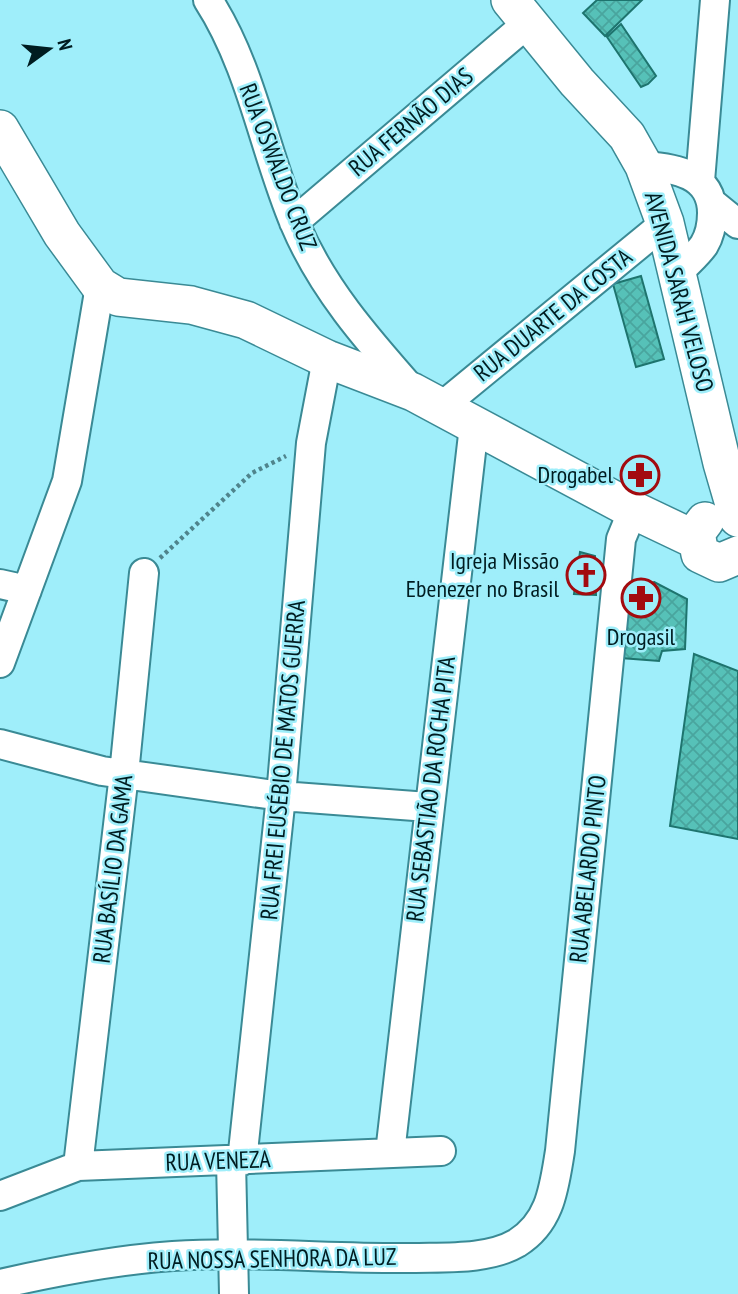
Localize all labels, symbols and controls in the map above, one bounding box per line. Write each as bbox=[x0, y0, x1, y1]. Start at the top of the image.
north arrow bbox=[14, 14, 84, 84]
text: N bbox=[53, 37, 78, 53]
street label: RUA FERNÃO DIAS bbox=[342, 60, 479, 183]
street label: RUA OSWALDO CRUZ bbox=[232, 79, 325, 255]
street label: AVENIDA SARAH VELOSO bbox=[638, 188, 721, 395]
street label: RUA DUARTE DA COSTA bbox=[467, 241, 639, 388]
pharmacy icon: Drogabel bbox=[619, 454, 661, 496]
place label: Drogabel bbox=[538, 459, 613, 490]
place label: Igreja Missão Ebenezer no Brasil bbox=[406, 545, 559, 604]
church icon: Igreja Missão Ebenezer no Brasil bbox=[565, 554, 607, 596]
pharmacy icon: Drogasil bbox=[620, 577, 662, 619]
street label: RUA FREI EUSÉBIO DE MATOS GUERRA bbox=[253, 598, 312, 921]
place label: Drogasil bbox=[607, 621, 676, 652]
street label: RUA SEBASTIÃO DA ROCHA PITA bbox=[399, 654, 462, 923]
street label: RUA BASÍLIO DA GAMA bbox=[86, 772, 140, 965]
street label: RUA ABELARDO PINTO bbox=[562, 774, 613, 964]
street label: RUA VENEZA bbox=[165, 1143, 272, 1178]
street label: RUA NOSSA SENHORA DA LUZ bbox=[147, 1241, 397, 1276]

